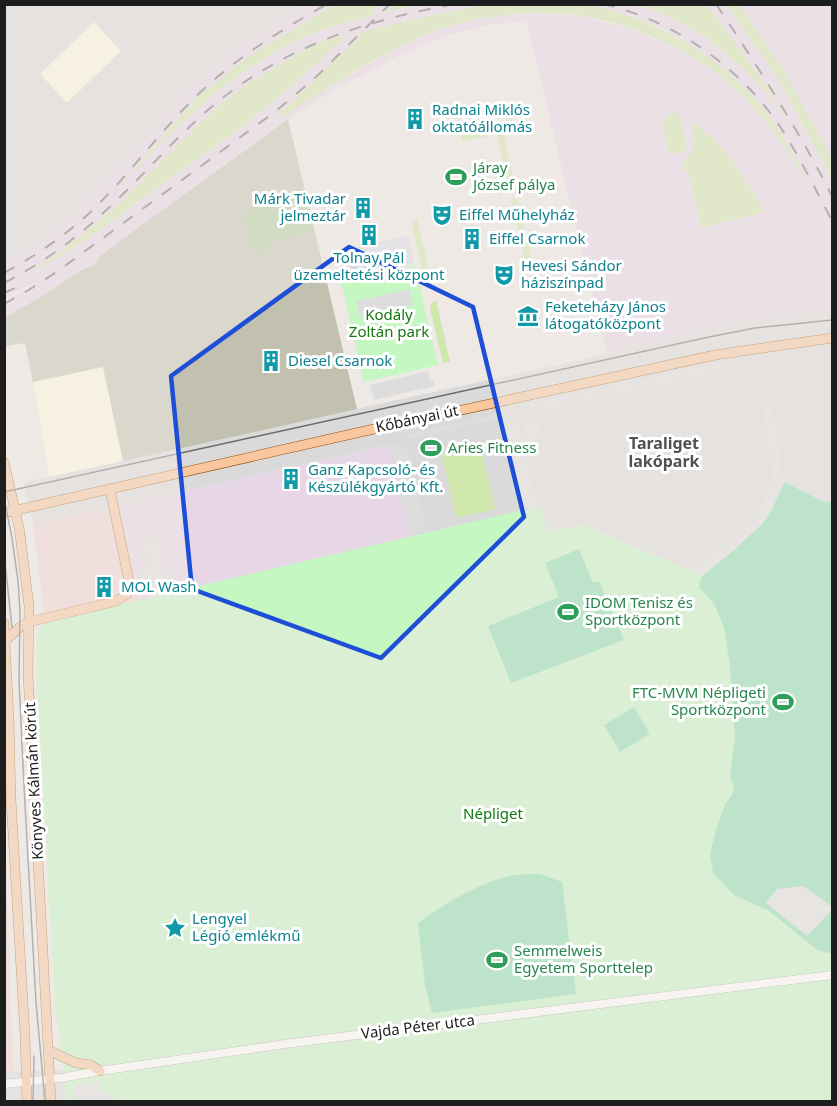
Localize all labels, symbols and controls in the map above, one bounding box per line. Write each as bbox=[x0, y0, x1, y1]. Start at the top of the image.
place label: Radnai Miklós oktatóállomás bbox=[432, 99, 532, 136]
building icon: Radnai Miklós oktatóállomás bbox=[403, 107, 427, 131]
place label: Járay József pálya bbox=[471, 157, 555, 194]
sports icon: Járay József pálya bbox=[444, 165, 468, 189]
place label: Márk Tivadar jelmeztár bbox=[254, 188, 346, 225]
building icon: Márk Tivadar jelmeztár bbox=[351, 196, 375, 220]
theatre icon: Eiffel Műhelyház bbox=[430, 203, 454, 227]
place label: Eiffel Műhelyház bbox=[459, 204, 575, 224]
building icon: Tolnay Pál üzemeltetési központ bbox=[357, 223, 381, 247]
building icon: Eiffel Csarnok bbox=[460, 227, 484, 251]
place label: Eiffel Csarnok bbox=[489, 228, 585, 248]
place label: Tolnay Pál üzemeltetési központ bbox=[294, 247, 445, 284]
place label: Hevesi Sándor háziszínpad bbox=[521, 255, 622, 292]
theatre icon: Hevesi Sándor háziszínpad bbox=[492, 263, 516, 287]
place label: Feketeházy János látogatóközpont bbox=[545, 296, 666, 333]
park label: Kodály Zoltán park bbox=[349, 304, 429, 341]
museum icon: Feketeházy János látogatóközpont bbox=[516, 304, 540, 328]
building icon: Diesel Csarnok bbox=[259, 349, 283, 373]
place label: Diesel Csarnok bbox=[288, 350, 392, 370]
street label: Kőbányai út bbox=[374, 399, 460, 437]
district label: Taraliget lakópark bbox=[628, 432, 700, 472]
sports icon: Aries Fitness bbox=[419, 436, 443, 460]
place label: Aries Fitness bbox=[448, 437, 536, 457]
place label: Ganz Kapcsoló- és Készülékgyártó Kft. bbox=[308, 459, 443, 496]
building icon: Ganz Kapcsoló- és Készülékgyártó Kft. bbox=[279, 467, 303, 491]
building icon: MOL Wash bbox=[92, 575, 116, 599]
place label: MOL Wash bbox=[121, 576, 197, 596]
place label: IDOM Tenisz és Sportközpont bbox=[585, 592, 693, 629]
sports icon: IDOM Tenisz és Sportközpont bbox=[556, 600, 580, 624]
place label: FTC-MVM Népligeti Sportközpont bbox=[632, 682, 767, 719]
sports icon: FTC-MVM Népligeti Sportközpont bbox=[771, 690, 795, 714]
street label: Könyves Kálmán körút bbox=[19, 701, 47, 860]
park label: Népliget bbox=[463, 803, 524, 823]
place label: Lengyel Légió emlékmű bbox=[192, 908, 301, 945]
place icon: Lengyel Légió emlékmű bbox=[163, 916, 187, 940]
place label: Semmelweis Egyetem Sporttelep bbox=[514, 940, 653, 977]
sports icon: Semmelweis Egyetem Sporttelep bbox=[485, 948, 509, 972]
street label: Vajda Péter utca bbox=[360, 1009, 476, 1043]

